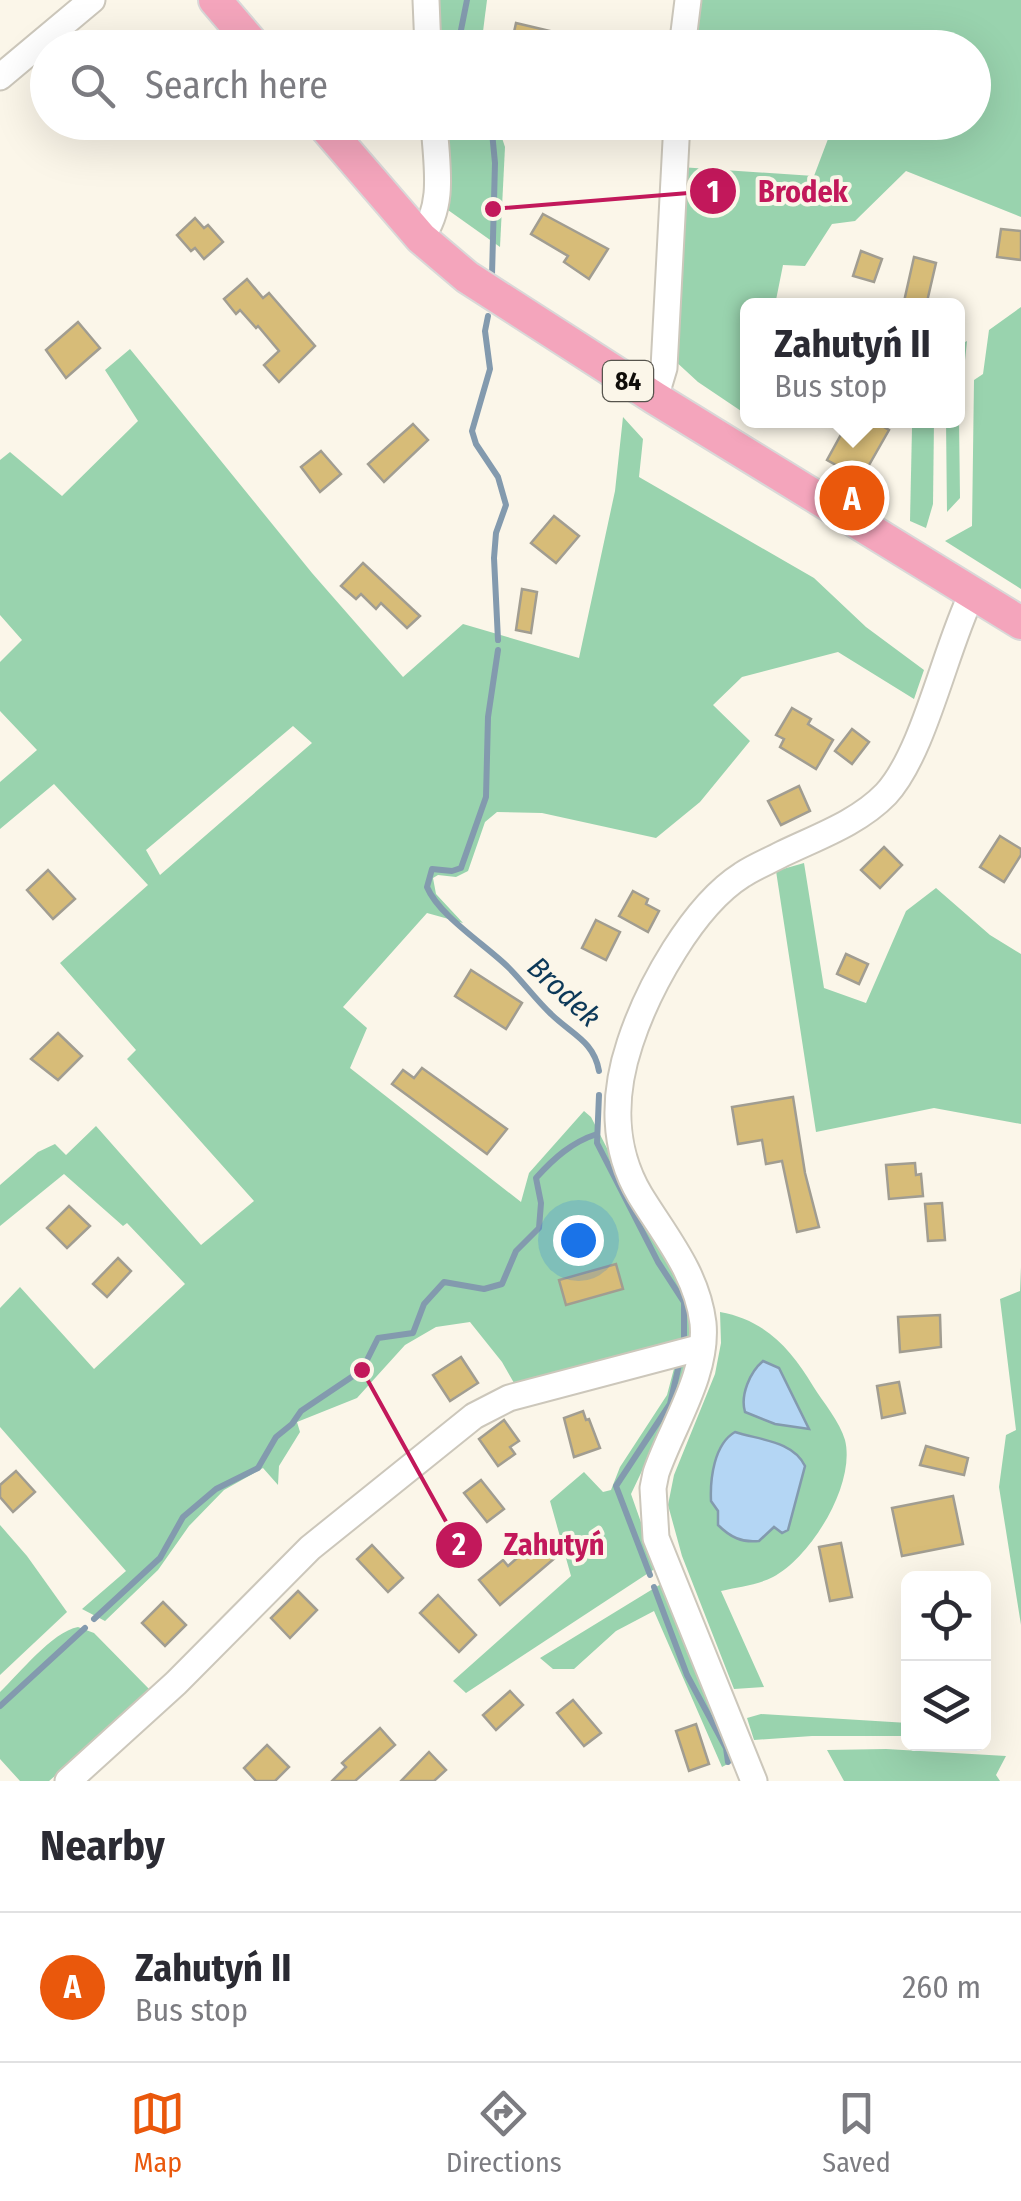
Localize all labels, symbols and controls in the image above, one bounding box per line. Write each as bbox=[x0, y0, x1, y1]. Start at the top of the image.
search box bbox=[30, 30, 991, 140]
icon: search bbox=[65, 58, 120, 113]
text: Search here bbox=[145, 62, 328, 108]
callout: Brodek bbox=[688, 161, 868, 221]
text: 1 bbox=[707, 174, 719, 210]
text: Brodek bbox=[758, 174, 849, 210]
popup bbox=[740, 298, 965, 428]
text: Zahutyń II bbox=[774, 321, 931, 367]
road number: 84 bbox=[603, 361, 653, 401]
text: Bus stop bbox=[774, 367, 887, 405]
pin: A bbox=[820, 460, 884, 536]
water label: Brodek bbox=[520, 949, 608, 1035]
your location bbox=[553, 1215, 604, 1266]
callout: Zahutyń bbox=[434, 1515, 625, 1575]
text: 2 bbox=[451, 1527, 466, 1563]
text: Zahutyń bbox=[503, 1527, 605, 1563]
map controls bbox=[901, 1571, 991, 1751]
button: locate bbox=[901, 1571, 991, 1661]
button: layers bbox=[901, 1661, 991, 1751]
text: Nearby bbox=[40, 1821, 165, 1871]
text: Zahutyń II bbox=[135, 1945, 291, 1991]
text: A bbox=[64, 1968, 81, 2006]
text: 260 m bbox=[902, 1968, 981, 2006]
text: Bus stop bbox=[135, 1991, 248, 2029]
tab: Map bbox=[130, 2086, 185, 2179]
tab: Directions bbox=[446, 2086, 562, 2179]
tab: Saved bbox=[822, 2086, 891, 2179]

